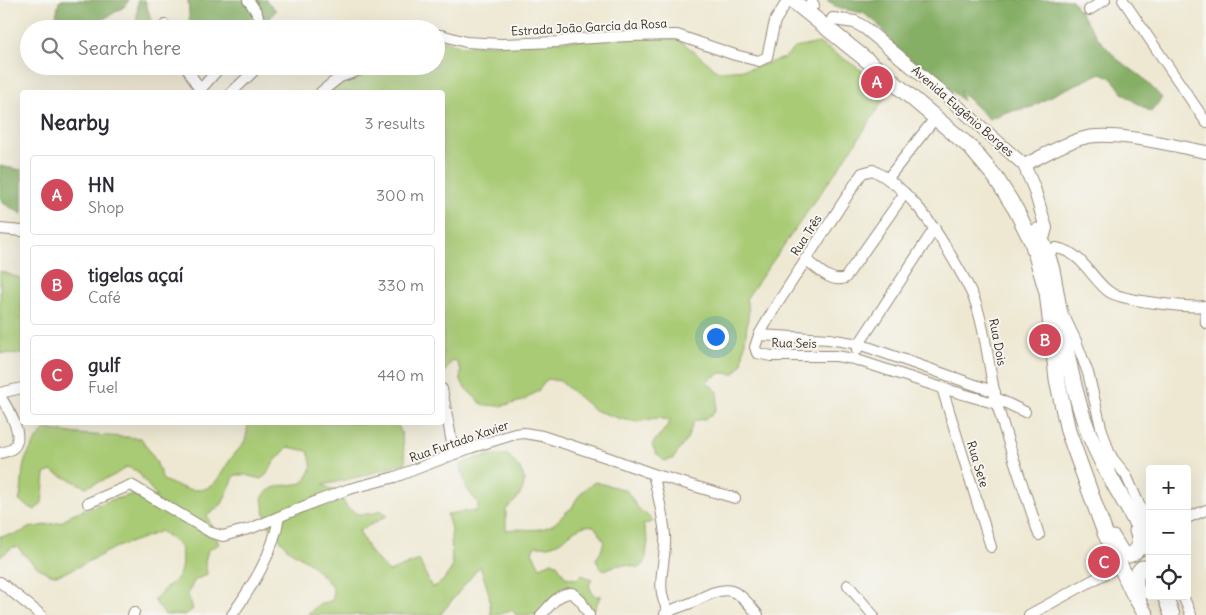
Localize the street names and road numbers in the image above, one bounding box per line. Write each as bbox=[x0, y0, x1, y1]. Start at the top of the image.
street label: Estrada João García da Rosa bbox=[511, 15, 668, 39]
street label: Avenida Eugênio Borges bbox=[909, 63, 1017, 159]
street label: Rua Três bbox=[787, 212, 825, 258]
street label: Rua Dois bbox=[986, 317, 1010, 367]
street label: Rua Seis bbox=[771, 335, 817, 351]
street label: Rua Furtado Xavier bbox=[407, 417, 511, 465]
street label: Rua Sete bbox=[964, 439, 992, 489]

